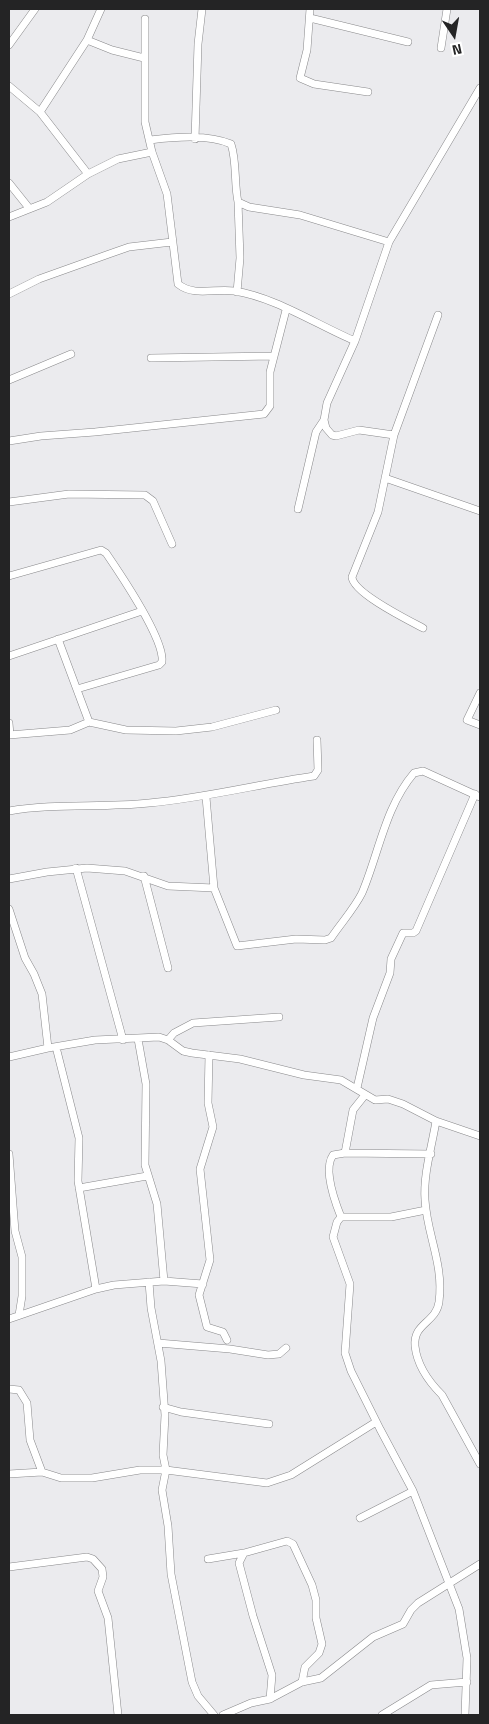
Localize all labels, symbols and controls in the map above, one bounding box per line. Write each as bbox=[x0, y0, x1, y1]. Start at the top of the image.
north arrow bbox=[429, 10, 479, 60]
text: N bbox=[450, 39, 464, 61]

